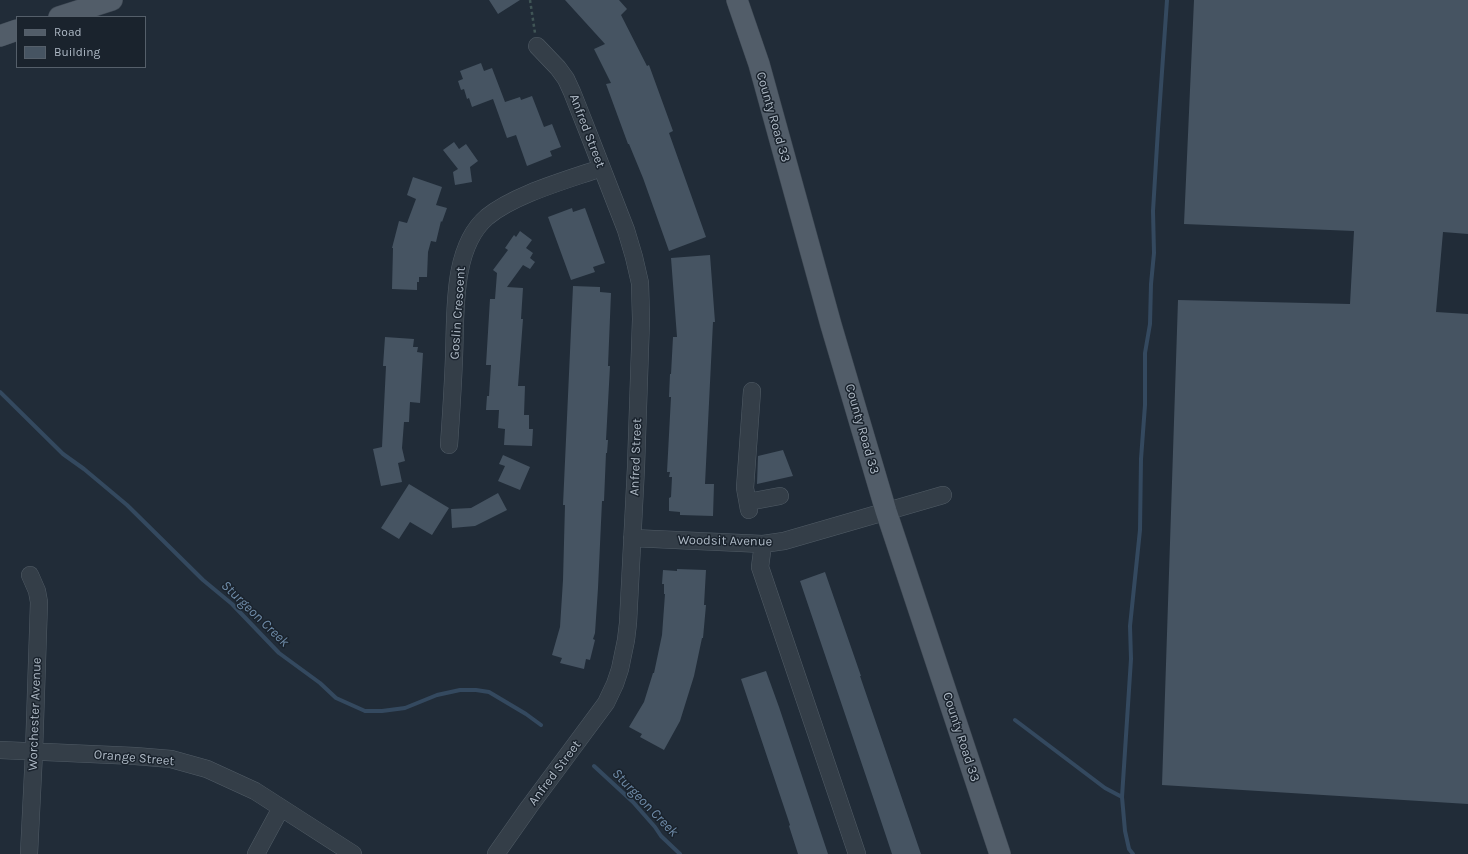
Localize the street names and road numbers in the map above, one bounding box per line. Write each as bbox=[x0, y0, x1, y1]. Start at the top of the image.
street label: County Road 33 bbox=[753, 70, 793, 164]
street label: Anfred Street bbox=[566, 92, 608, 170]
street label: Goslin Crescent bbox=[447, 266, 469, 360]
street label: County Road 33 bbox=[842, 382, 882, 476]
street label: Anfred Street bbox=[627, 418, 645, 496]
street label: Woodsit Avenue bbox=[678, 532, 772, 550]
street label: Worchester Avenue bbox=[25, 657, 45, 771]
street label: County Road 33 bbox=[939, 690, 983, 784]
street label: Anfred Street bbox=[525, 737, 585, 809]
street label: Orange Street bbox=[93, 747, 175, 769]

